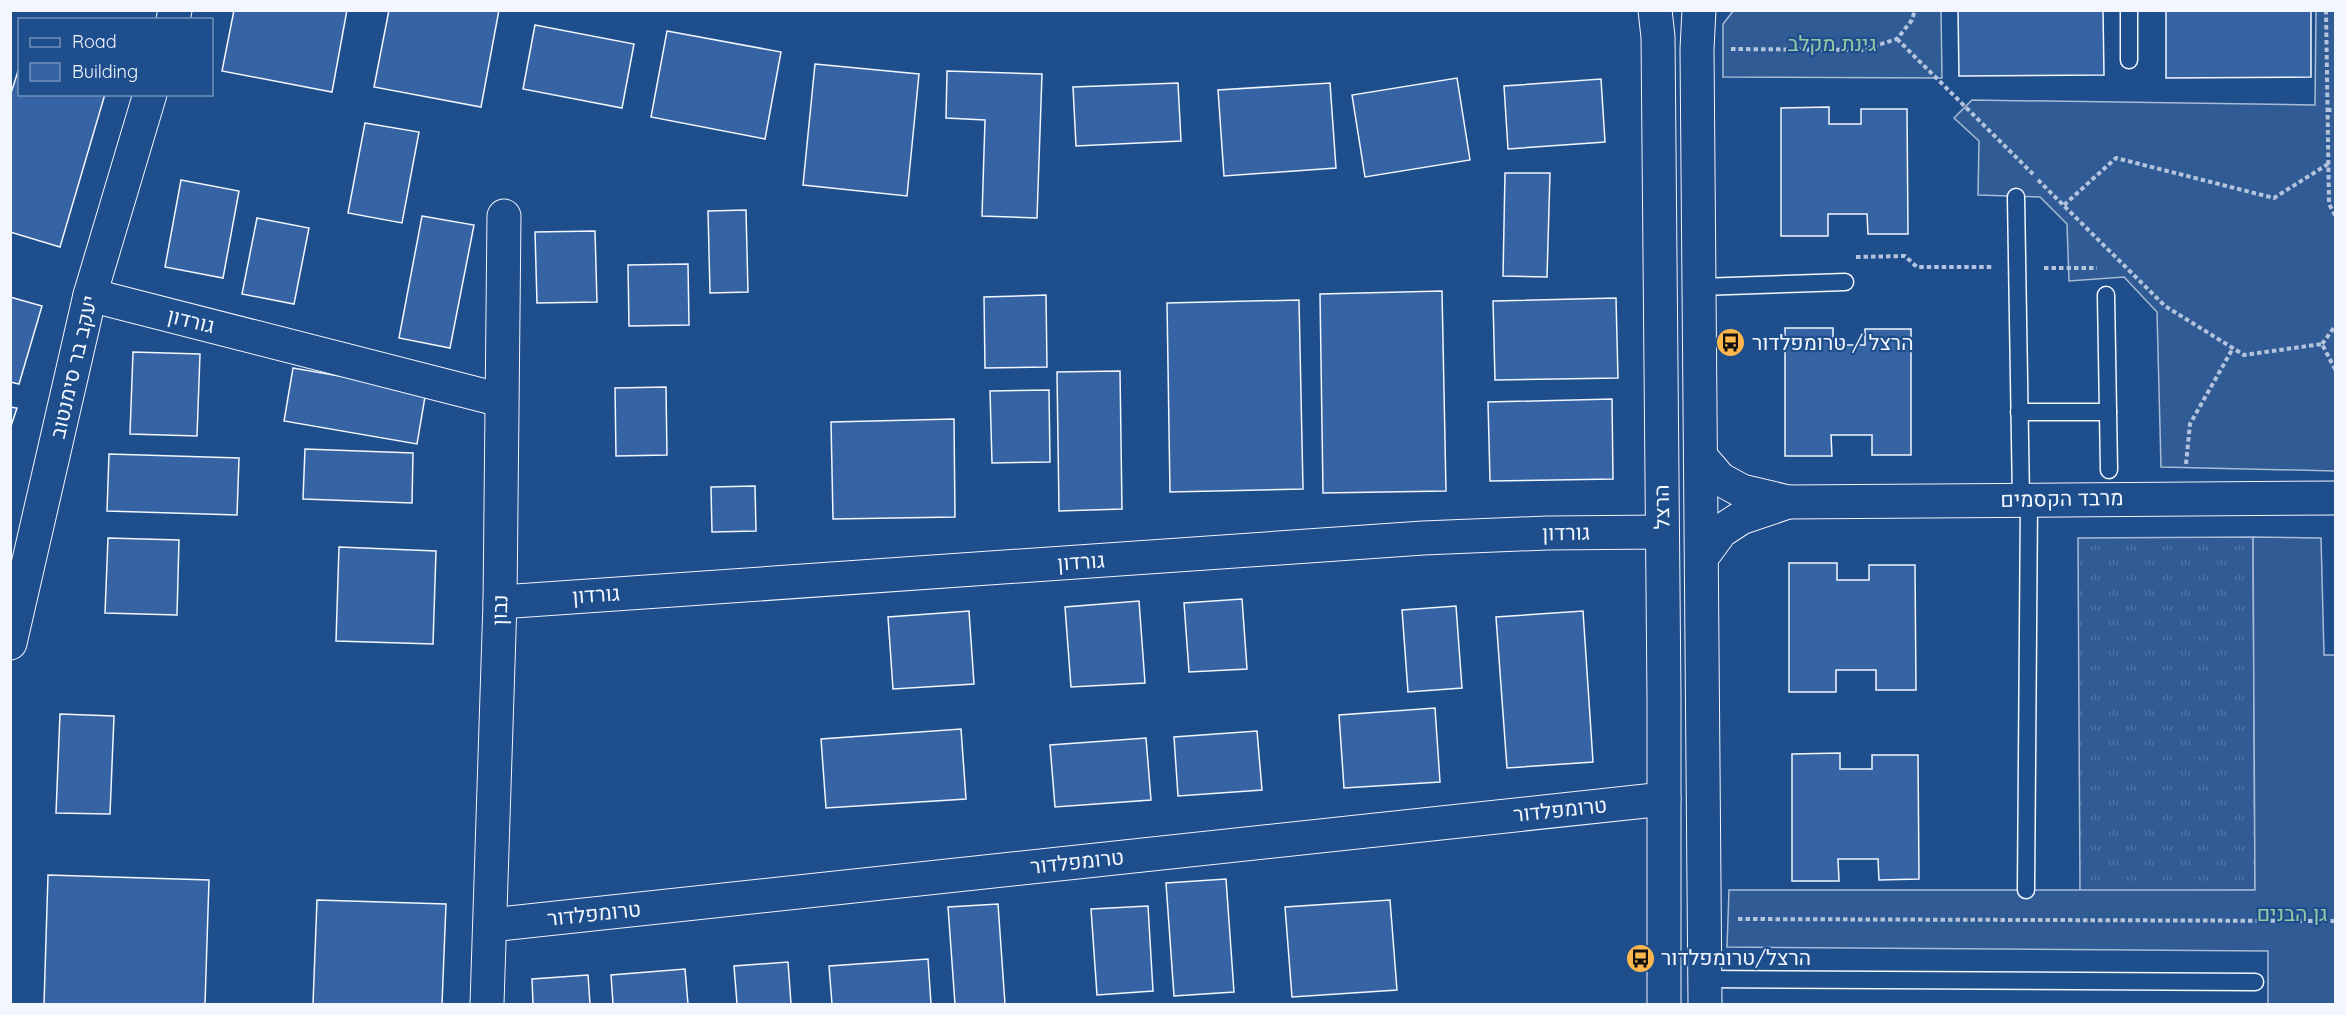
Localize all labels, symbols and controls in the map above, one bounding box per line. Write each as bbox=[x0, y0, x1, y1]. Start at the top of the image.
legend bbox=[18, 18, 213, 96]
text: Road bbox=[72, 30, 117, 53]
park label: גינת מקלב bbox=[1787, 30, 1877, 56]
text: Building bbox=[72, 60, 138, 83]
street label: יעקב בר סימנטוב bbox=[44, 293, 102, 441]
street label: גורדון bbox=[165, 302, 218, 338]
bus stop icon: הרצל / טרומפלדור bbox=[1715, 327, 1747, 359]
place label: הרצל / טרומפלדור bbox=[1752, 329, 1914, 355]
street label: הרצל bbox=[1648, 484, 1674, 530]
street label: מרבד הקסמים bbox=[2000, 484, 2124, 512]
street label: גורדון bbox=[1542, 519, 1590, 545]
street label: גורדון bbox=[1056, 546, 1106, 576]
street label: גורדון bbox=[571, 579, 621, 609]
street label: נבון bbox=[486, 594, 512, 626]
street label: טרומפלדור bbox=[1512, 791, 1608, 827]
street label: טרומפלדור bbox=[1029, 843, 1125, 879]
street label: טרומפלדור bbox=[546, 895, 642, 931]
park label: גן הבנים bbox=[2257, 900, 2327, 926]
bus stop icon: הרצל/טרומפלדור bbox=[1624, 942, 1656, 974]
place label: הרצל/טרומפלדור bbox=[1661, 944, 1811, 970]

